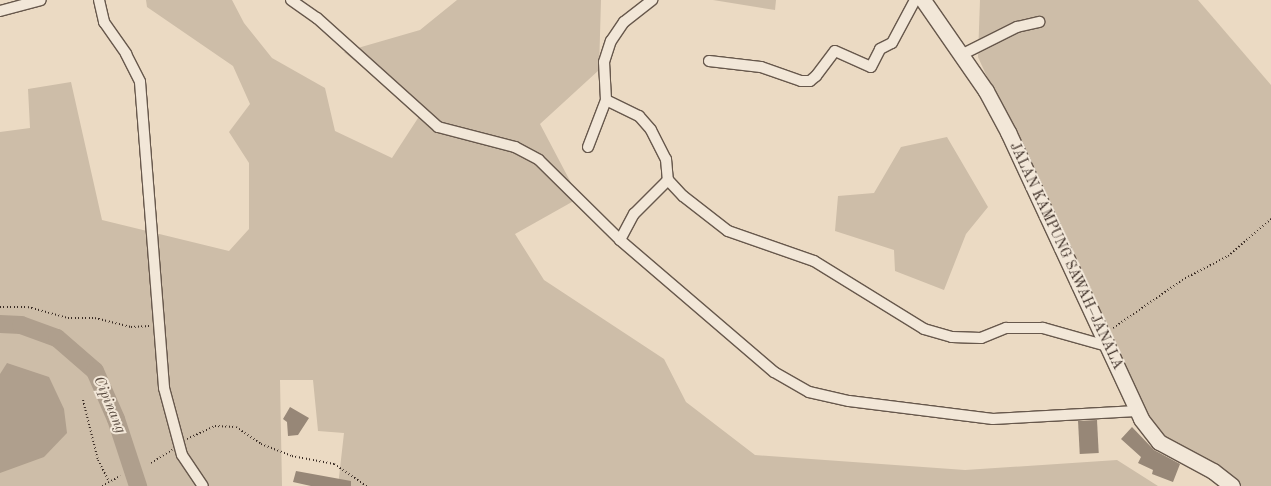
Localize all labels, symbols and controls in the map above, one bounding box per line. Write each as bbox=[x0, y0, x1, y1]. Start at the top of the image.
street label: JALAN KAMPUNG SAWAH–JANALA bbox=[1006, 140, 1126, 372]
water label: Cipinang bbox=[89, 374, 129, 436]

